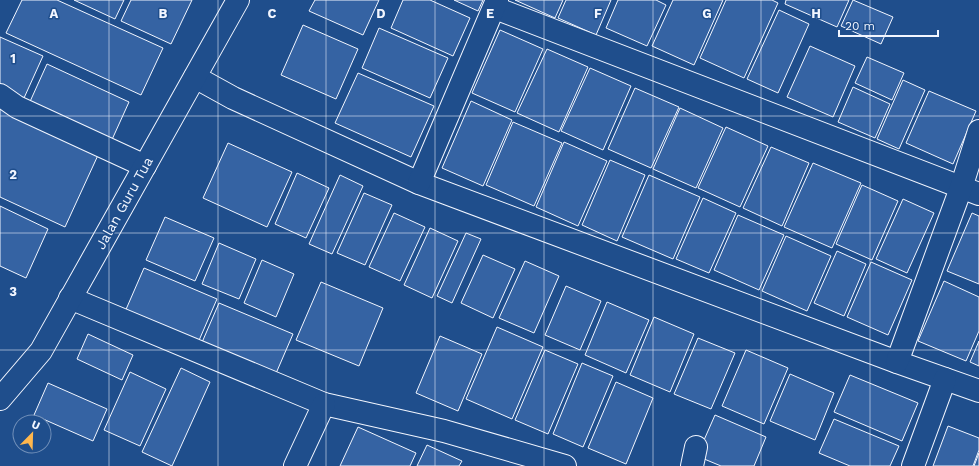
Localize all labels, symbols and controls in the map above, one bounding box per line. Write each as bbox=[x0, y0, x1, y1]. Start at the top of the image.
text: A bbox=[50, 6, 59, 21]
text: B bbox=[159, 6, 168, 21]
text: C bbox=[268, 6, 277, 21]
text: D bbox=[376, 6, 386, 21]
text: E bbox=[486, 6, 494, 21]
text: F bbox=[594, 6, 602, 21]
text: G bbox=[702, 6, 712, 21]
text: H bbox=[811, 6, 821, 21]
scale bar bbox=[839, 12, 938, 38]
text: 20 m bbox=[845, 19, 875, 33]
text: 1 bbox=[10, 51, 16, 66]
street label: Jalan Guru Tua bbox=[92, 154, 156, 252]
text: 2 bbox=[9, 167, 17, 182]
text: 3 bbox=[9, 284, 17, 299]
north arrow bbox=[12, 414, 52, 454]
text: U bbox=[30, 418, 42, 433]

